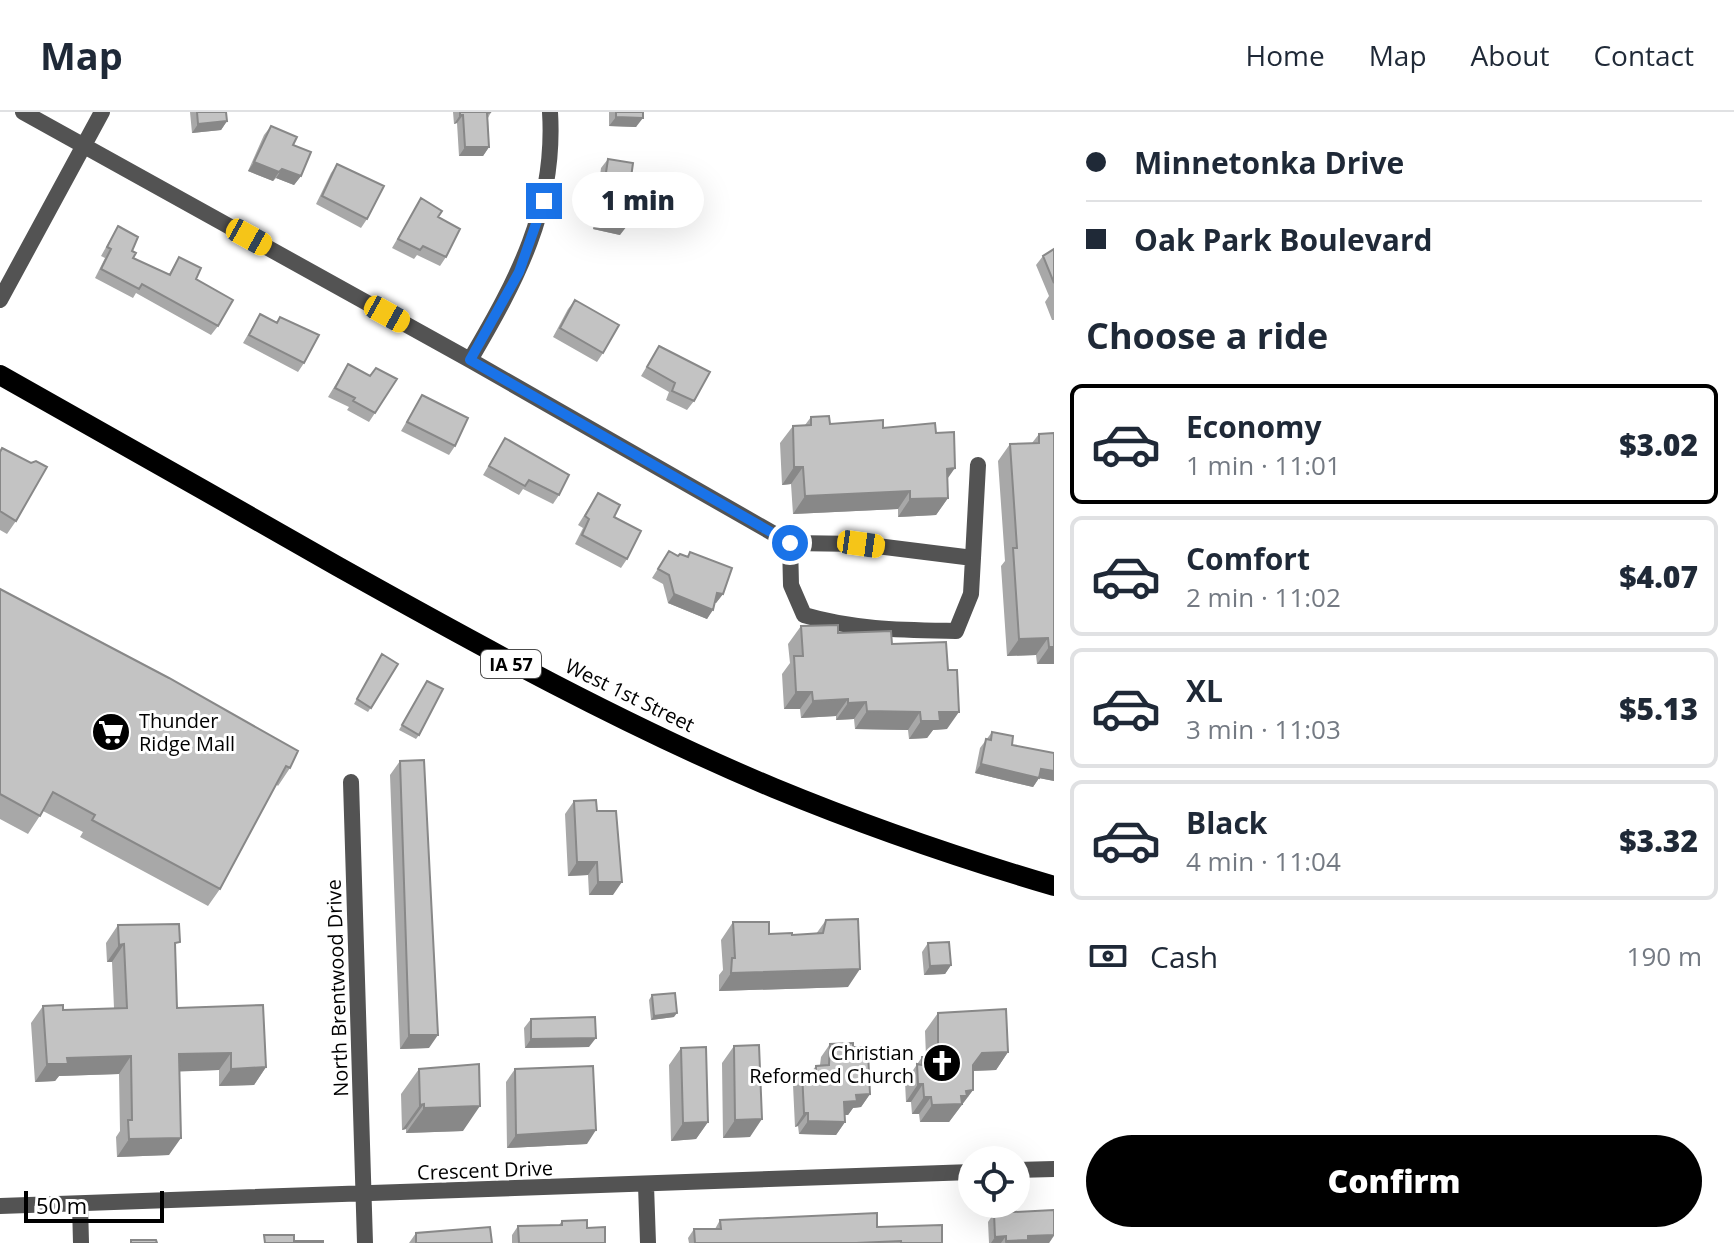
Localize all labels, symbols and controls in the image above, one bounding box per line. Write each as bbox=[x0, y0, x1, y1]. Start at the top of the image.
text: Map bbox=[40, 29, 123, 81]
text: Home bbox=[1246, 36, 1325, 74]
text: Map bbox=[1369, 36, 1427, 74]
text: About bbox=[1471, 36, 1549, 74]
text: Contact bbox=[1593, 36, 1694, 74]
text: Minnetonka Drive bbox=[1134, 142, 1404, 183]
callout: 1 min bbox=[572, 173, 704, 229]
text: 1 min bbox=[601, 182, 675, 218]
route end bbox=[526, 183, 562, 219]
car bbox=[222, 215, 276, 259]
text: Oak Park Boulevard bbox=[1134, 219, 1433, 260]
car bbox=[360, 292, 414, 336]
text: Choose a ride bbox=[1086, 311, 1328, 360]
text: Economy bbox=[1186, 406, 1322, 447]
icon: car bbox=[1090, 408, 1162, 480]
text: $3.02 bbox=[1619, 424, 1698, 465]
text: 1 min · 11:01 bbox=[1186, 447, 1341, 483]
route start bbox=[772, 525, 808, 561]
car bbox=[836, 529, 886, 559]
text: Comfort bbox=[1186, 538, 1310, 579]
icon: car bbox=[1090, 540, 1162, 612]
text: $4.07 bbox=[1619, 556, 1698, 597]
text: 2 min · 11:02 bbox=[1186, 579, 1341, 615]
road number: IA 57 bbox=[481, 650, 541, 678]
street label: West 1st Street bbox=[561, 652, 699, 738]
text: XL bbox=[1186, 670, 1223, 711]
icon: car bbox=[1090, 672, 1162, 744]
text: $5.13 bbox=[1619, 688, 1698, 729]
place label: Thunder Ridge Mall bbox=[139, 707, 235, 757]
supermarket icon: Thunder Ridge Mall bbox=[90, 711, 132, 753]
text: 3 min · 11:03 bbox=[1186, 711, 1341, 747]
text: Black bbox=[1186, 802, 1267, 843]
icon: car bbox=[1090, 804, 1162, 876]
text: $3.32 bbox=[1619, 820, 1698, 861]
text: 4 min · 11:04 bbox=[1186, 843, 1341, 879]
street label: North Brentwood Drive bbox=[320, 879, 354, 1097]
icon: cash bbox=[1086, 934, 1130, 978]
text: Cash bbox=[1150, 936, 1218, 977]
text: 190 m bbox=[1627, 938, 1702, 974]
place label: Christian Reformed Church bbox=[749, 1039, 914, 1089]
church icon: Christian Reformed Church bbox=[921, 1042, 963, 1084]
button: Confirm bbox=[1086, 1135, 1702, 1227]
map controls bbox=[958, 1146, 1030, 1218]
button: locate bbox=[958, 1146, 1030, 1218]
street label: Crescent Drive bbox=[417, 1154, 553, 1186]
scale bar bbox=[24, 1187, 164, 1223]
text: 50 m bbox=[36, 1190, 87, 1220]

